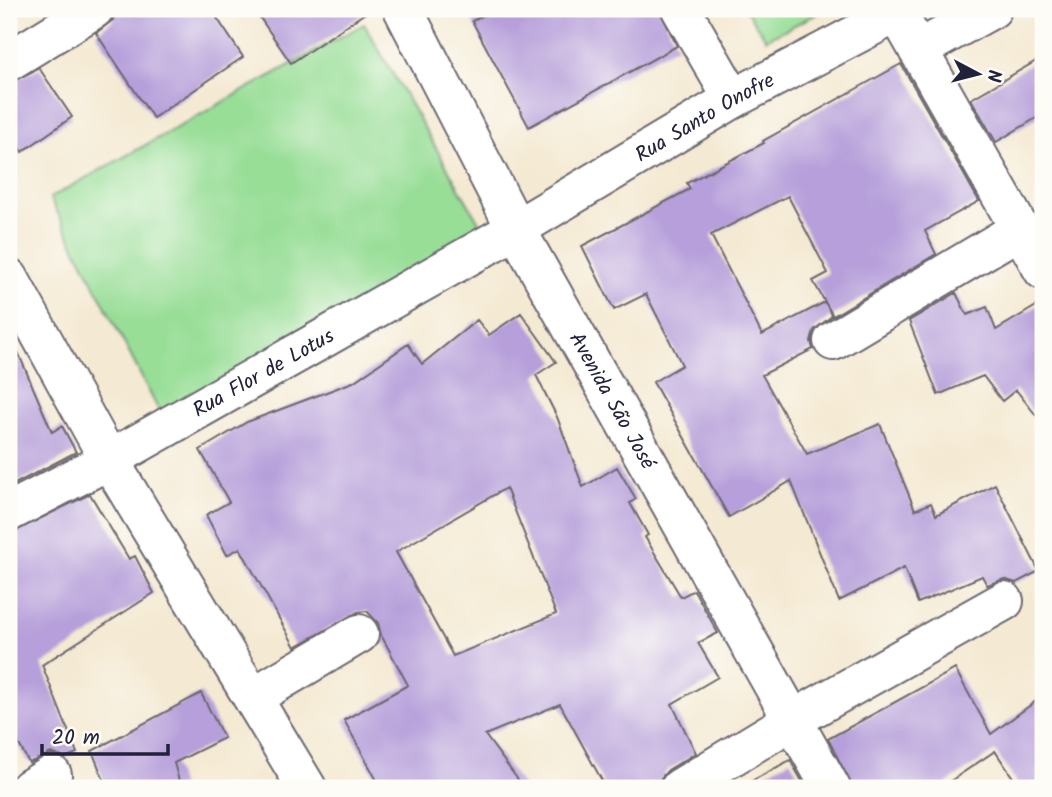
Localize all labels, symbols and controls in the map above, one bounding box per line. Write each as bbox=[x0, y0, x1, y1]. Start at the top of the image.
north arrow bbox=[944, 38, 1014, 108]
street label: Rua Santo Onofre bbox=[629, 65, 781, 172]
text: N bbox=[977, 68, 1009, 84]
street label: Rua Flor de Lotus bbox=[187, 320, 341, 427]
street label: Avenida São José bbox=[559, 327, 663, 476]
scale bar bbox=[42, 713, 168, 757]
text: 20 m bbox=[52, 722, 100, 755]

